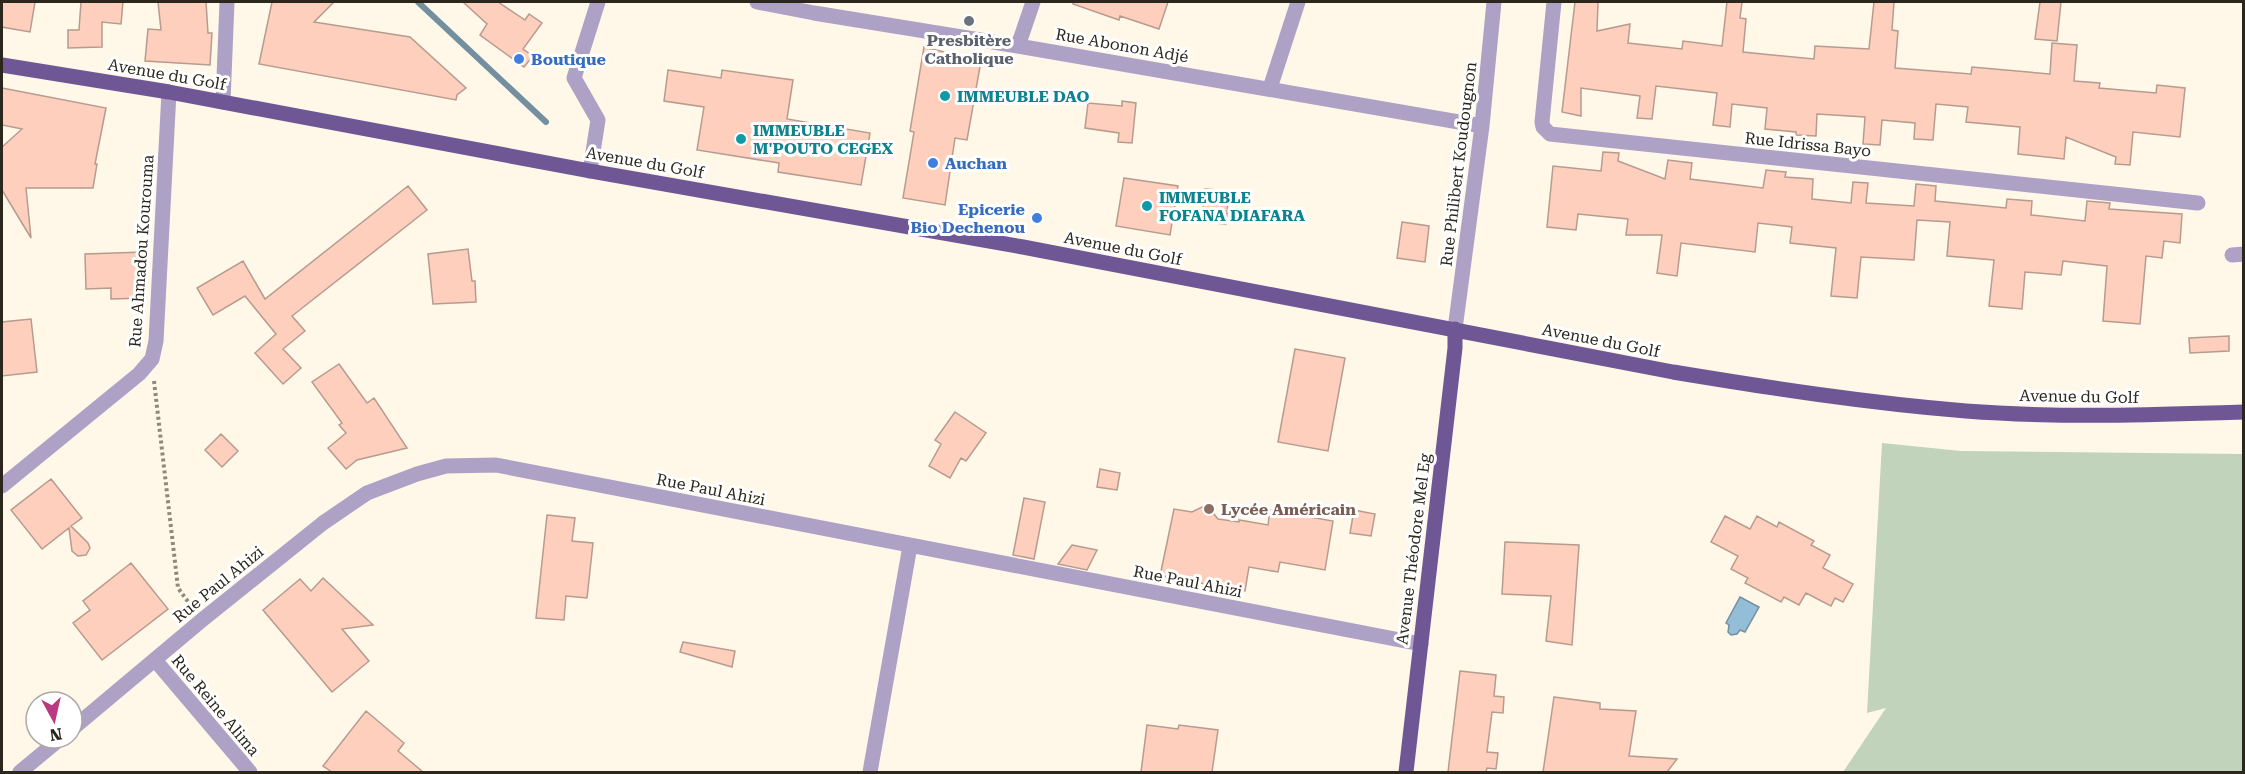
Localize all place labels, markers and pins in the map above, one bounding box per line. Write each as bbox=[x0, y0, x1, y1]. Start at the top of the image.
marker: Presbitère Catholique bbox=[962, 14, 976, 28]
place label: Presbitère Catholique bbox=[924, 31, 1014, 68]
place label: Boutique bbox=[531, 50, 606, 69]
marker: Boutique bbox=[512, 52, 526, 66]
place label: IMMEUBLE DAO bbox=[957, 87, 1089, 106]
marker: IMMEUBLE DAO bbox=[938, 89, 952, 103]
place label: IMMEUBLE M'POUTO CEGEX bbox=[753, 121, 893, 158]
marker: IMMEUBLE M'POUTO CEGEX bbox=[734, 132, 748, 146]
place label: Auchan bbox=[945, 154, 1007, 173]
marker: Auchan bbox=[926, 156, 940, 170]
place label: IMMEUBLE FOFANA DIAFARA bbox=[1159, 188, 1305, 225]
marker: IMMEUBLE FOFANA DIAFARA bbox=[1140, 199, 1154, 213]
place label: Epicerie Bio Dechenou bbox=[911, 200, 1025, 237]
marker: Epicerie Bio Dechenou bbox=[1030, 211, 1044, 225]
place label: Lycée Américain bbox=[1221, 500, 1356, 519]
marker: Lycée Américain bbox=[1202, 502, 1216, 516]

